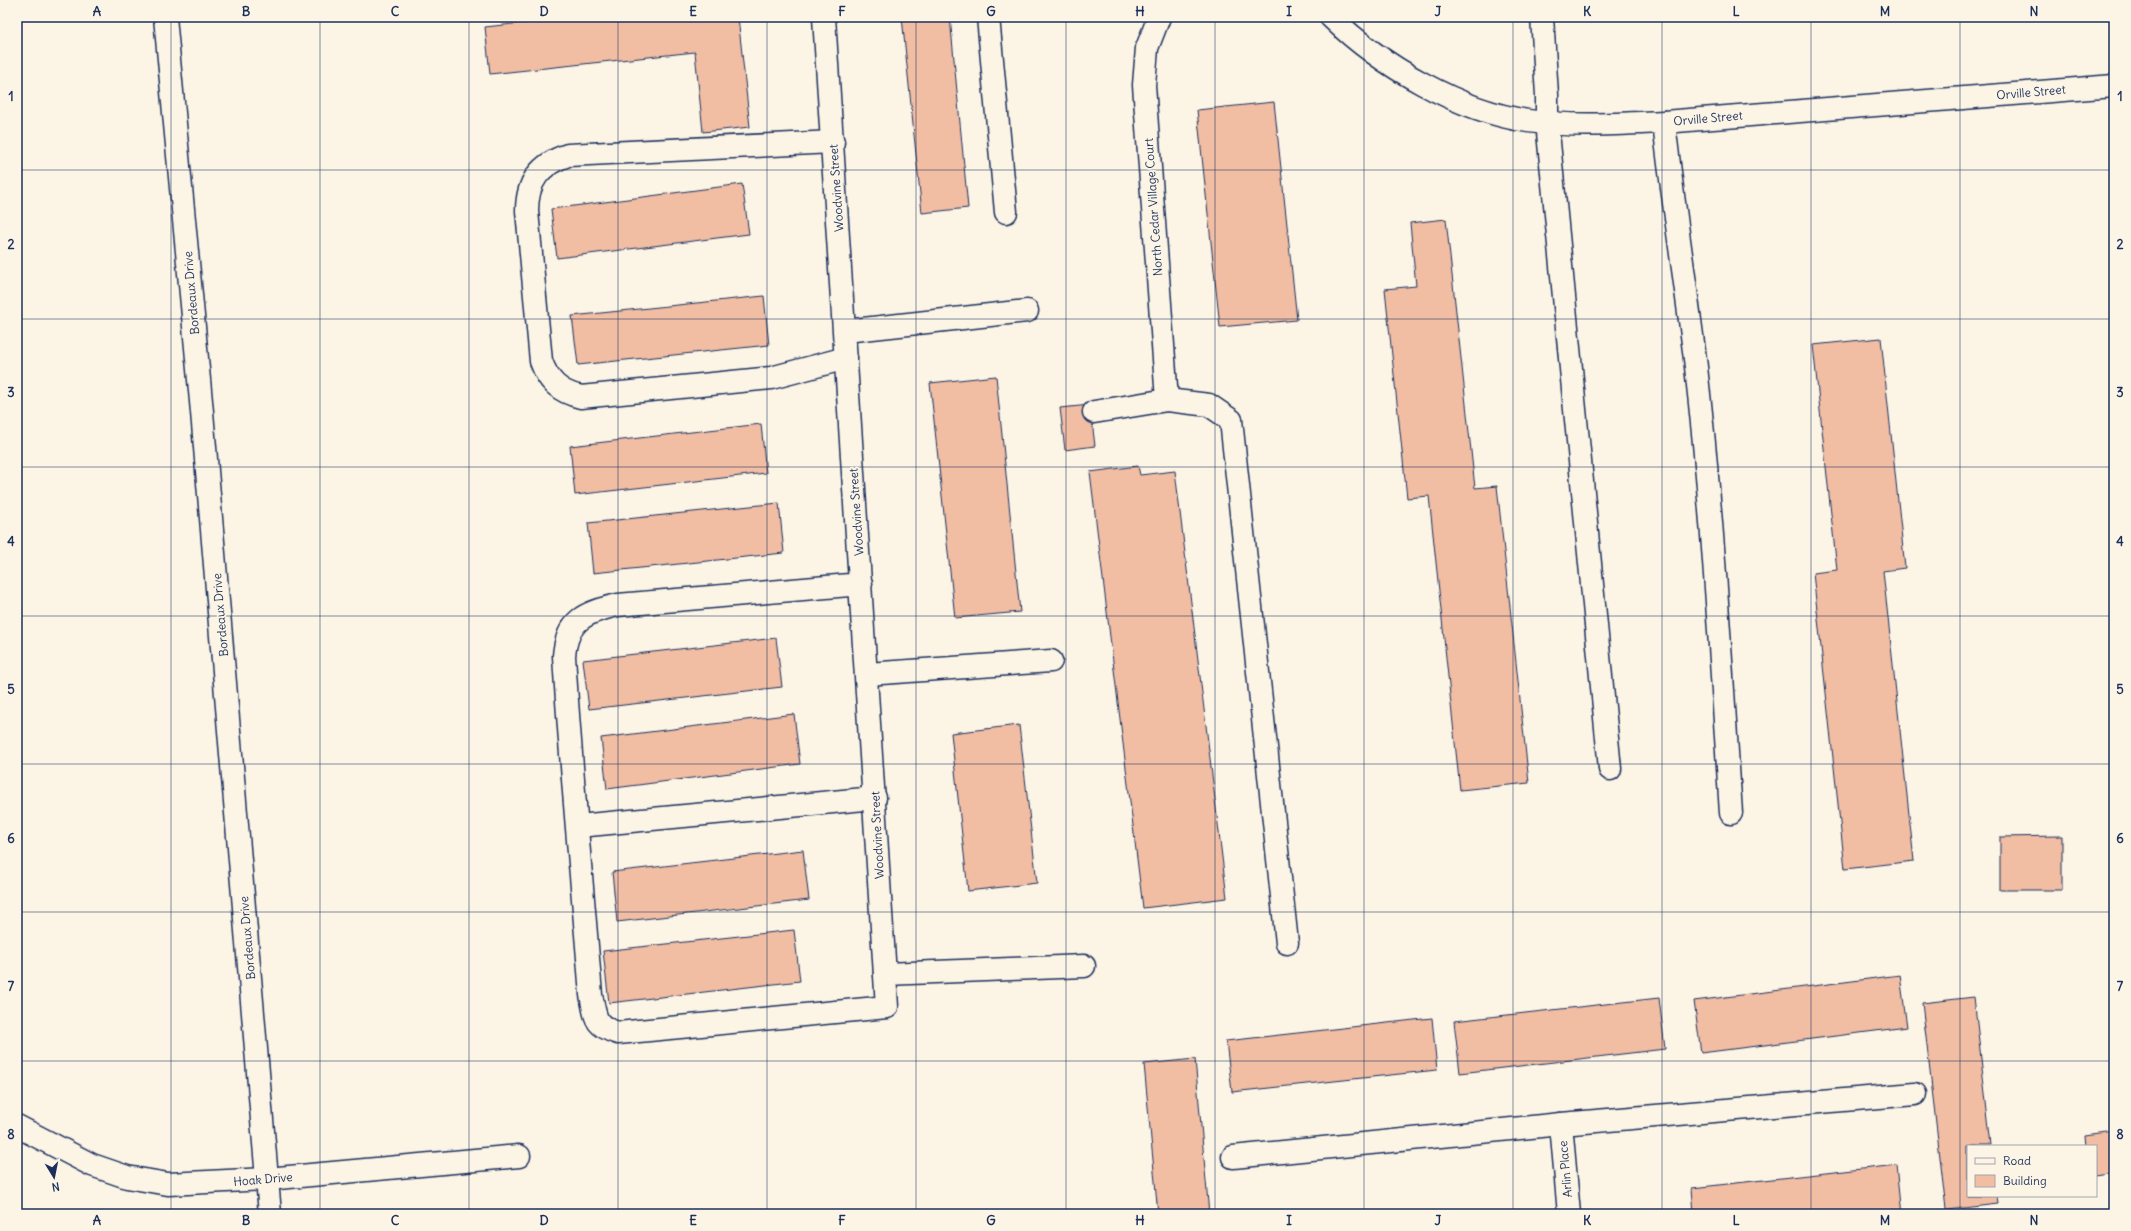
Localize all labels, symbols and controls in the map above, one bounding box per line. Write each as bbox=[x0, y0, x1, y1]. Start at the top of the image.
text: A bbox=[93, 3, 102, 20]
text: B bbox=[242, 3, 251, 20]
text: C bbox=[391, 3, 400, 20]
text: D bbox=[539, 3, 549, 20]
text: E bbox=[689, 3, 697, 20]
text: F bbox=[838, 3, 846, 20]
text: G bbox=[986, 3, 996, 20]
text: H bbox=[1135, 3, 1145, 20]
text: I bbox=[1286, 3, 1292, 20]
text: J bbox=[1435, 3, 1442, 20]
text: K bbox=[1583, 3, 1592, 20]
text: L bbox=[1732, 3, 1740, 20]
text: M bbox=[1880, 3, 1890, 20]
text: N bbox=[2030, 3, 2038, 20]
street label: Orville Street bbox=[1996, 82, 2066, 102]
text: 1 bbox=[8, 88, 14, 105]
text: 1 bbox=[2117, 88, 2123, 105]
street label: Orville Street bbox=[1673, 108, 1743, 128]
street label: North Cedar Village Court bbox=[1141, 138, 1165, 276]
street label: Woodvine Street bbox=[825, 144, 847, 232]
text: 2 bbox=[7, 236, 15, 253]
text: 2 bbox=[2116, 236, 2124, 253]
street label: Bordeaux Drive bbox=[180, 251, 202, 335]
text: 3 bbox=[7, 384, 15, 401]
text: 3 bbox=[2116, 384, 2124, 401]
street label: Woodvine Street bbox=[845, 468, 867, 556]
text: 4 bbox=[7, 533, 15, 550]
text: 4 bbox=[2116, 533, 2124, 550]
street label: Bordeaux Drive bbox=[209, 573, 231, 657]
text: 5 bbox=[7, 681, 15, 698]
text: 5 bbox=[2116, 681, 2124, 698]
street label: Woodvine Street bbox=[867, 791, 887, 879]
text: 6 bbox=[7, 830, 15, 847]
text: 6 bbox=[2116, 830, 2124, 847]
street label: Bordeaux Drive bbox=[236, 896, 258, 980]
text: 7 bbox=[8, 978, 15, 995]
text: 7 bbox=[2117, 978, 2124, 995]
text: 8 bbox=[7, 1126, 15, 1143]
text: 8 bbox=[2116, 1126, 2124, 1143]
street label: Arlin Place bbox=[1555, 1140, 1575, 1198]
legend bbox=[1967, 1145, 2097, 1197]
text: Road bbox=[2003, 1153, 2031, 1168]
north arrow bbox=[34, 1157, 74, 1197]
street label: Hoak Drive bbox=[233, 1169, 293, 1189]
text: Building bbox=[2003, 1173, 2047, 1188]
text: N bbox=[51, 1179, 61, 1194]
text: A bbox=[93, 1212, 102, 1229]
text: B bbox=[242, 1212, 251, 1229]
text: C bbox=[391, 1212, 400, 1229]
text: D bbox=[539, 1212, 549, 1229]
text: E bbox=[689, 1212, 697, 1229]
text: F bbox=[838, 1212, 846, 1229]
text: G bbox=[986, 1212, 996, 1229]
text: H bbox=[1135, 1212, 1145, 1229]
text: I bbox=[1286, 1212, 1292, 1229]
text: J bbox=[1435, 1212, 1442, 1229]
text: K bbox=[1583, 1212, 1592, 1229]
text: L bbox=[1732, 1212, 1740, 1229]
text: M bbox=[1880, 1212, 1890, 1229]
text: N bbox=[2030, 1212, 2038, 1229]

